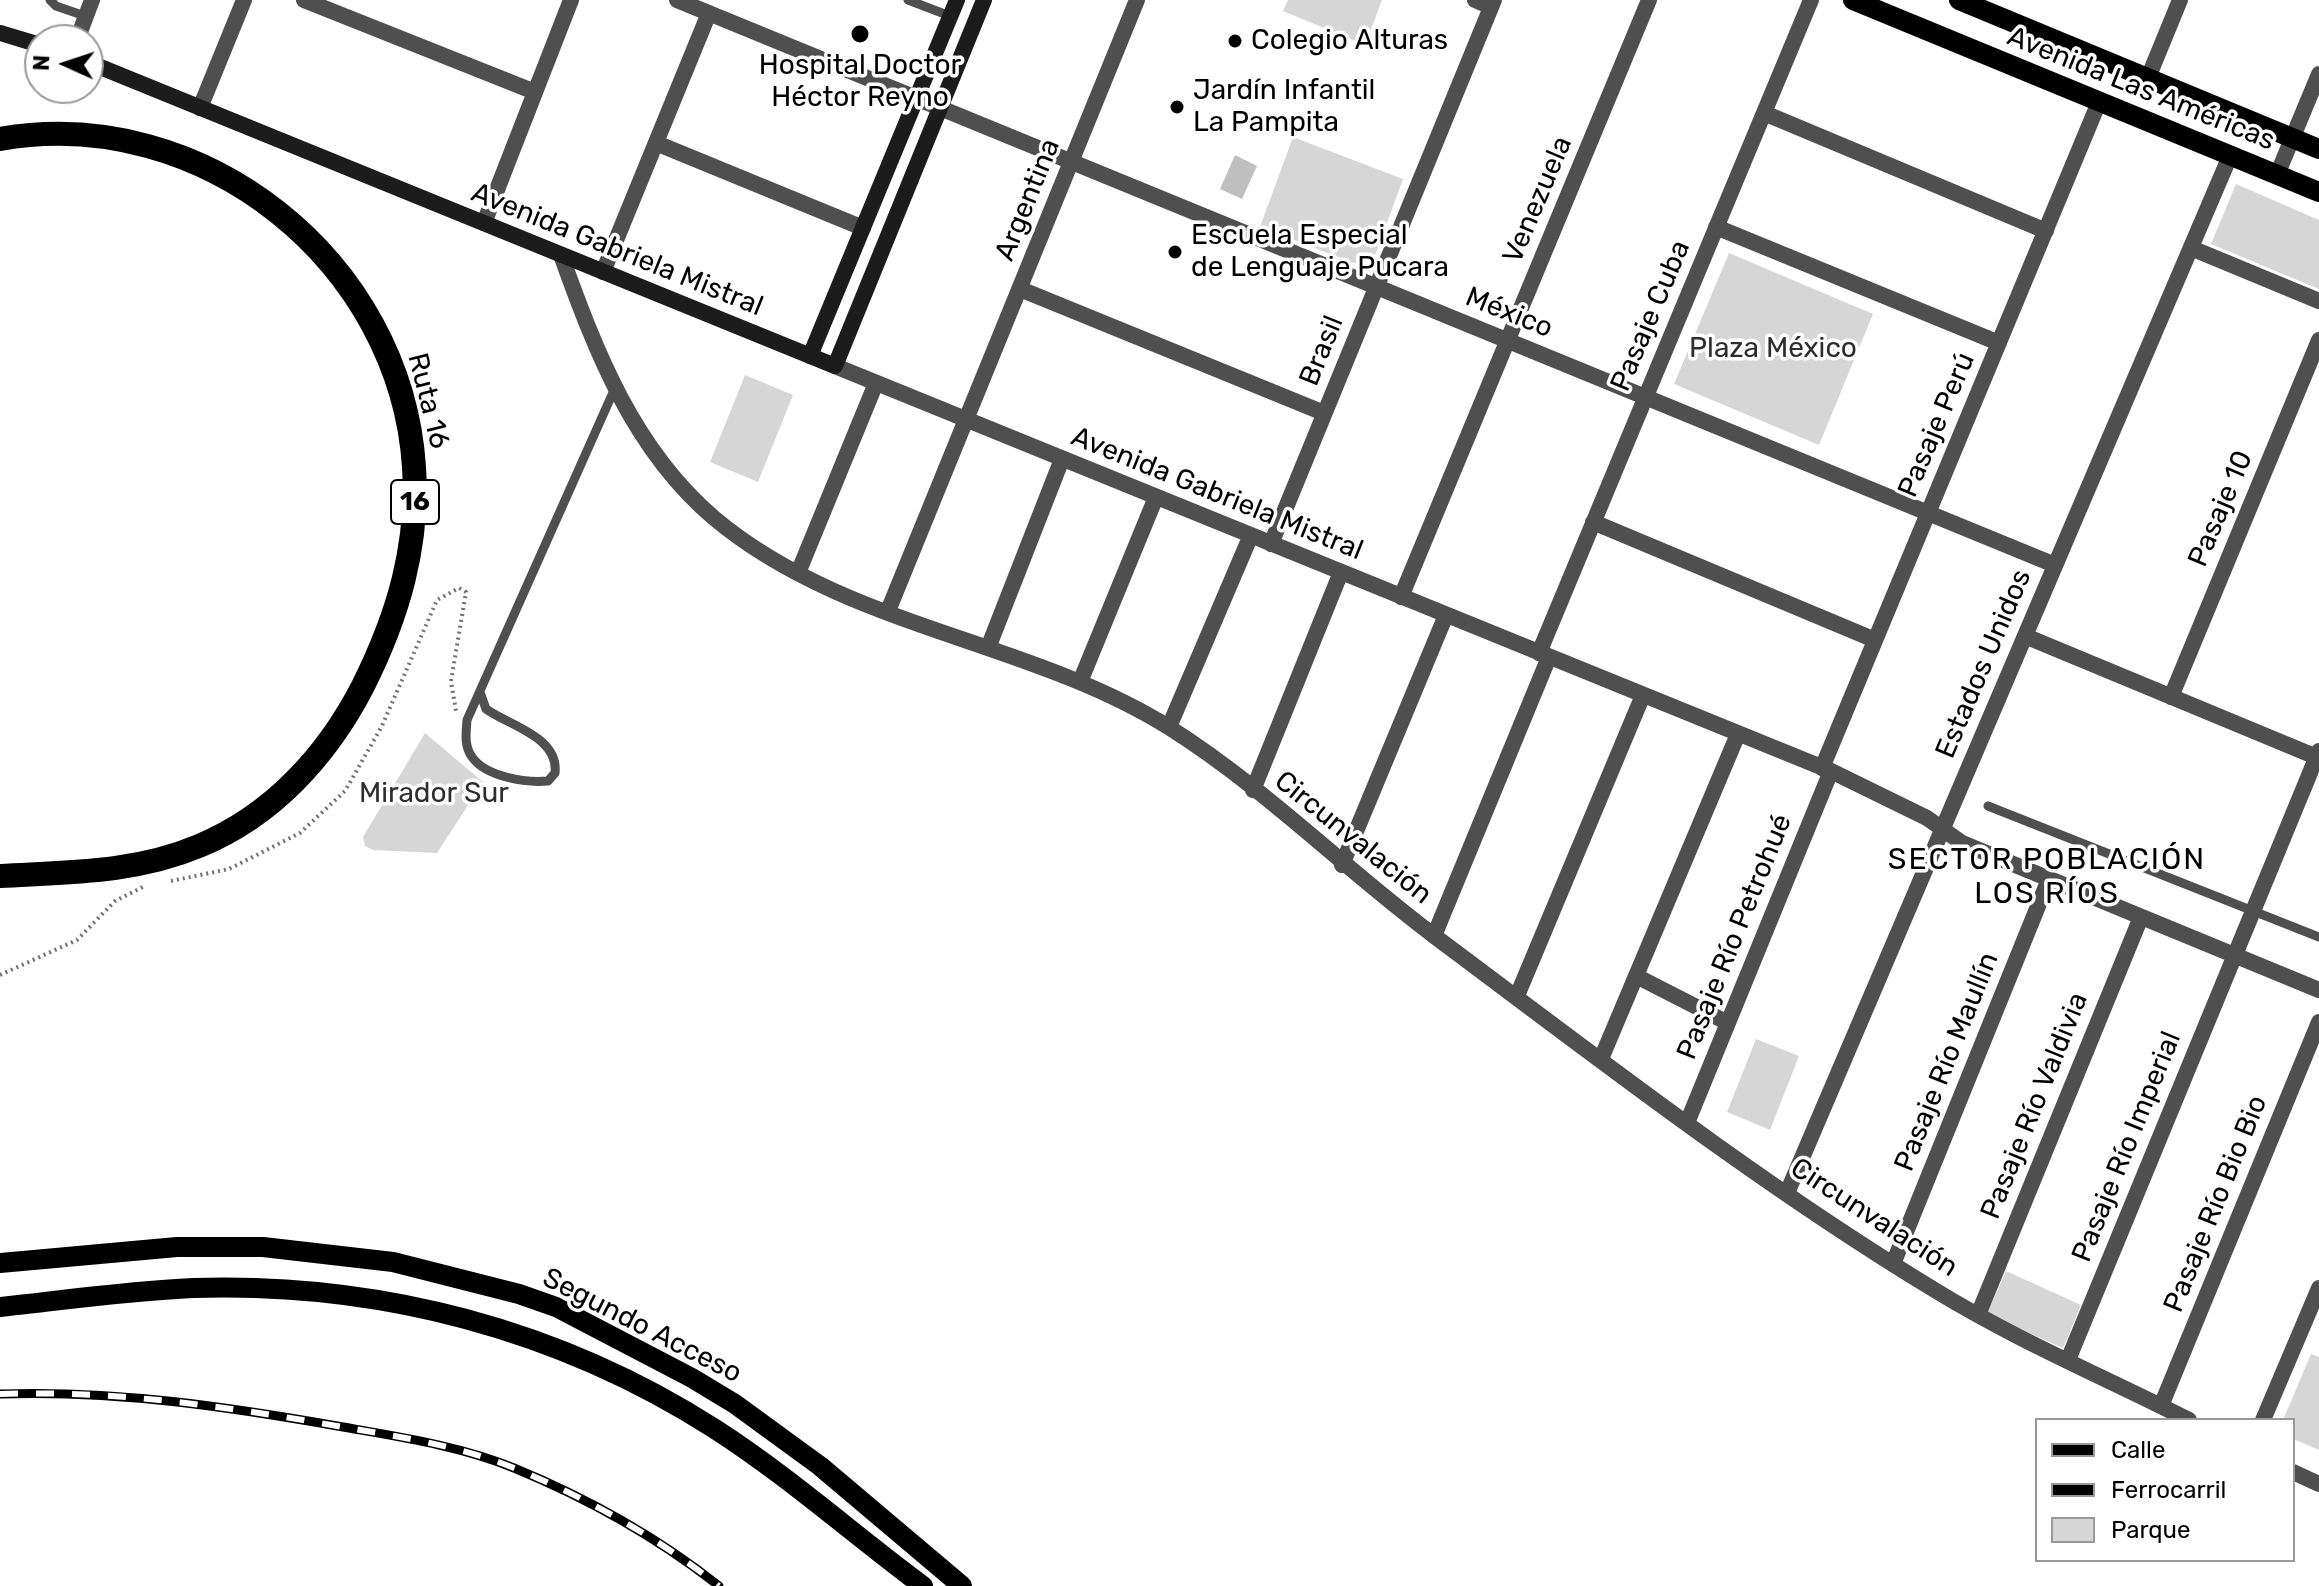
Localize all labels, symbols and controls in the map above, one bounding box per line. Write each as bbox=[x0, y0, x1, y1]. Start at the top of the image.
street label: Avenida Las Américas bbox=[2002, 20, 2280, 158]
marker: Hospital Doctor Héctor Reyno bbox=[849, 23, 871, 45]
north arrow bbox=[24, 24, 104, 104]
place label: Colegio Alturas bbox=[1251, 24, 1448, 58]
marker: Colegio Alturas bbox=[1226, 32, 1244, 50]
place label: Hospital Doctor Héctor Reyno bbox=[759, 49, 961, 115]
text: N bbox=[28, 54, 55, 71]
place label: Jardín Infantil La Pampita bbox=[1193, 74, 1375, 140]
marker: Jardín Infantil La Pampita bbox=[1168, 98, 1186, 116]
street label: Venezuela bbox=[1496, 132, 1580, 268]
street label: Argentina bbox=[988, 134, 1068, 266]
street label: Avenida Gabriela Mistral bbox=[466, 176, 768, 324]
place label: Escuela Especial de Lenguaje Pucara bbox=[1191, 219, 1449, 285]
street label: Pasaje Cuba bbox=[1604, 236, 1698, 396]
marker: Escuela Especial de Lenguaje Pucara bbox=[1166, 243, 1184, 261]
street label: México bbox=[1461, 280, 1557, 346]
street label: Brasil bbox=[1293, 311, 1351, 391]
park label: Plaza México bbox=[1689, 332, 1857, 366]
street label: Pasaje Perú bbox=[1891, 348, 1983, 502]
street label: Ruta 16 bbox=[400, 350, 456, 452]
street label: Avenida Gabriela Mistral bbox=[1066, 420, 1368, 568]
street label: Pasaje 10 bbox=[2182, 446, 2260, 572]
road number: 16 bbox=[391, 480, 439, 524]
street label: Estados Unidos bbox=[1929, 565, 2039, 763]
street label: Circunvalación bbox=[1268, 764, 1438, 912]
park label: Mirador Sur bbox=[359, 777, 509, 811]
street label: Pasaje Río Petrohué bbox=[1670, 810, 1800, 1064]
district label: SECTOR POBLACIÓN LOS RÍOS bbox=[1888, 842, 2206, 912]
street label: Pasaje Río Maullín bbox=[1888, 948, 2006, 1176]
street label: Pasaje Río Valdivia bbox=[1974, 988, 2096, 1224]
street label: Pasaje Río Imperial bbox=[2065, 1027, 2189, 1267]
street label: Pasaje Río Bio Bio bbox=[2157, 1091, 2275, 1317]
street label: Circunvalación bbox=[1784, 1151, 1964, 1285]
street label: Segundo Acceso bbox=[537, 1261, 747, 1391]
legend bbox=[2035, 1418, 2295, 1562]
text: Calle bbox=[2111, 1436, 2165, 1464]
text: Ferrocarril bbox=[2111, 1476, 2226, 1504]
text: Parque bbox=[2111, 1516, 2190, 1544]

